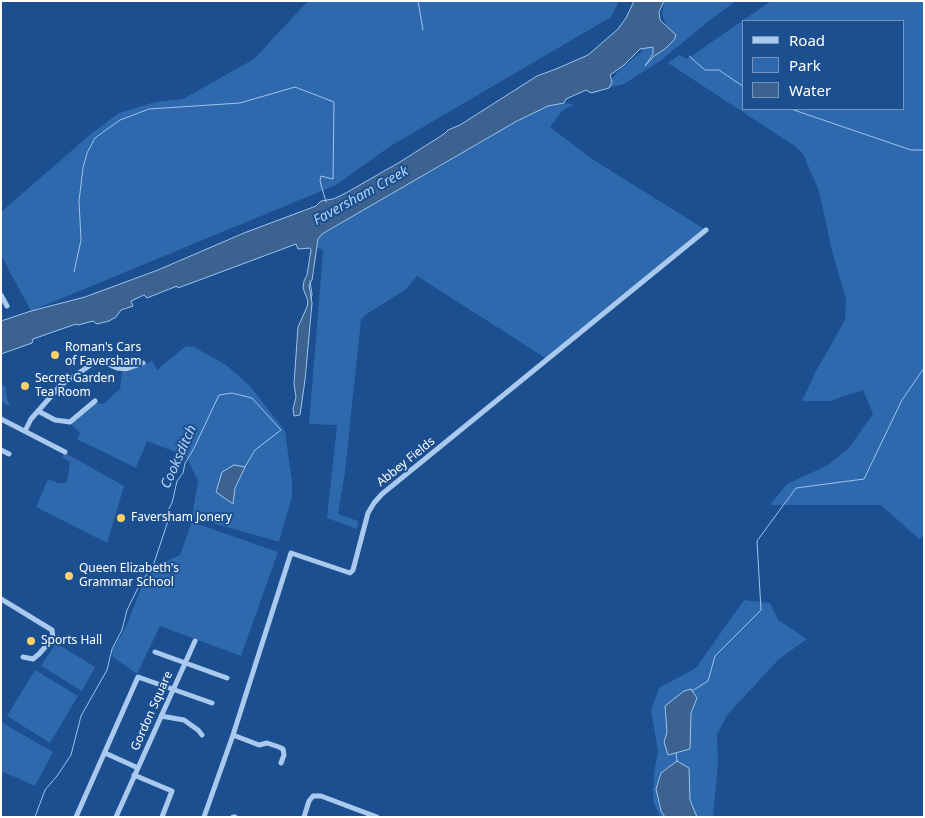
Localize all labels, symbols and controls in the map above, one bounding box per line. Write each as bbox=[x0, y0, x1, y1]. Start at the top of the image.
legend bbox=[742, 20, 905, 110]
text: Road bbox=[789, 30, 825, 50]
text: Park bbox=[789, 55, 821, 75]
text: Water bbox=[789, 80, 831, 100]
water label: Faversham Creek bbox=[311, 163, 411, 229]
place label: Roman's Cars of Faversham bbox=[65, 341, 141, 369]
marker: Roman's Cars of Faversham bbox=[49, 349, 61, 361]
place label: Secret Garden Tea Room bbox=[35, 372, 115, 400]
marker: Secret Garden Tea Room bbox=[19, 380, 31, 392]
water label: Cooksditch bbox=[158, 423, 200, 491]
street label: Abbey Fields bbox=[374, 434, 438, 490]
place label: Faversham Jonery bbox=[131, 511, 232, 525]
marker: Faversham Jonery bbox=[115, 512, 127, 524]
place label: Queen Elizabeth's Grammar School bbox=[79, 562, 179, 590]
marker: Queen Elizabeth's Grammar School bbox=[63, 570, 75, 582]
place label: Sports Hall bbox=[41, 634, 102, 648]
marker: Sports Hall bbox=[25, 635, 37, 647]
street label: Gordon Square bbox=[128, 669, 176, 753]

